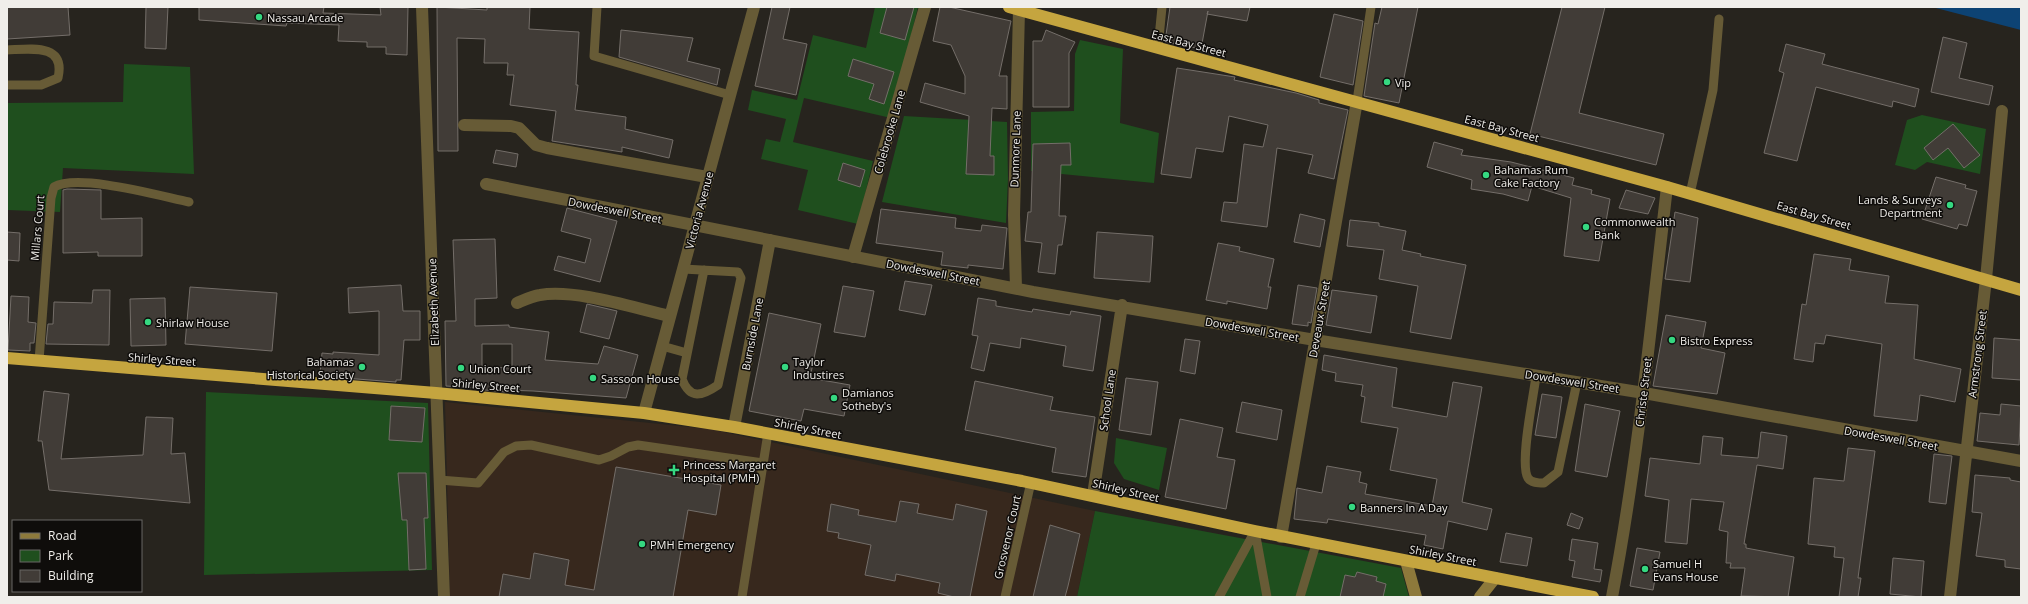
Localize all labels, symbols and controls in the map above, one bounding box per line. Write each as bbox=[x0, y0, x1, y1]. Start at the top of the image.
place label: Nassau Arcade bbox=[267, 10, 343, 25]
marker: Nassau Arcade bbox=[254, 12, 264, 22]
street label: East Bay Street bbox=[1150, 26, 1228, 60]
place label: Vip bbox=[1395, 75, 1411, 90]
marker: Vip bbox=[1382, 77, 1392, 87]
street label: Colebrooke Lane bbox=[870, 88, 908, 176]
street label: Dunmore Lane bbox=[1006, 110, 1024, 188]
street label: East Bay Street bbox=[1463, 111, 1541, 145]
place label: Bahamas Rum Cake Factory bbox=[1494, 162, 1568, 190]
street label: Victoria Avenue bbox=[681, 170, 717, 250]
marker: Bahamas Rum Cake Factory bbox=[1481, 170, 1491, 180]
place label: Lands & Surveys Department bbox=[1858, 192, 1942, 220]
street label: Dowdeswell Street bbox=[567, 194, 663, 226]
street label: Millars Court bbox=[27, 195, 47, 261]
street label: East Bay Street bbox=[1775, 197, 1853, 233]
marker: Lands & Surveys Department bbox=[1945, 200, 1955, 210]
place label: Commonwealth Bank bbox=[1594, 214, 1676, 242]
marker: Commonwealth Bank bbox=[1581, 222, 1591, 232]
street label: Dowdeswell Street bbox=[885, 256, 981, 288]
street label: Elizabeth Avenue bbox=[424, 258, 442, 346]
street label: Deveaux Street bbox=[1305, 279, 1333, 359]
street label: Burnside Lane bbox=[738, 296, 766, 372]
street label: Armstrong Street bbox=[1964, 309, 1990, 399]
street label: Dowdeswell Street bbox=[1204, 313, 1300, 345]
place label: Shirlaw House bbox=[156, 315, 229, 330]
marker: Shirlaw House bbox=[143, 317, 153, 327]
place label: Bistro Express bbox=[1680, 333, 1753, 348]
marker: Bistro Express bbox=[1667, 335, 1677, 345]
street label: Shirley Street bbox=[128, 349, 197, 369]
place label: Bahamas Historical Society bbox=[267, 354, 354, 382]
place label: Taylor Industires bbox=[793, 354, 844, 382]
street label: Christe Street bbox=[1631, 356, 1655, 428]
place label: Union Court bbox=[469, 361, 532, 376]
marker: Bahamas Historical Society bbox=[357, 362, 367, 372]
marker: Taylor Industires bbox=[780, 362, 790, 372]
marker: Union Court bbox=[456, 363, 466, 373]
street label: Dowdeswell Street bbox=[1524, 366, 1620, 396]
street label: School Lane bbox=[1095, 368, 1119, 432]
place label: Sassoon House bbox=[601, 371, 679, 386]
marker: Sassoon House bbox=[588, 373, 598, 383]
street label: Shirley Street bbox=[451, 375, 521, 395]
place label: Damianos Sotheby's bbox=[842, 385, 894, 413]
marker: Damianos Sotheby's bbox=[829, 393, 839, 403]
street label: Shirley Street bbox=[773, 414, 843, 442]
street label: Dowdeswell Street bbox=[1843, 422, 1939, 454]
place label: Princess Margaret Hospital (PMH) bbox=[683, 457, 776, 485]
marker: Princess Margaret Hospital (PMH) bbox=[668, 464, 680, 476]
street label: Shirley Street bbox=[1091, 475, 1161, 505]
street label: Grosvenor Court bbox=[990, 494, 1024, 580]
place label: Banners In A Day bbox=[1360, 500, 1448, 515]
marker: Banners In A Day bbox=[1347, 502, 1357, 512]
legend bbox=[12, 520, 142, 592]
text: Road bbox=[48, 527, 77, 544]
place label: PMH Emergency bbox=[650, 537, 735, 552]
marker: PMH Emergency bbox=[637, 539, 647, 549]
street label: Shirley Street bbox=[1408, 541, 1478, 569]
text: Park bbox=[48, 547, 74, 564]
place label: Samuel H Evans House bbox=[1653, 556, 1718, 584]
marker: Samuel H Evans House bbox=[1640, 564, 1650, 574]
text: Building bbox=[48, 567, 94, 584]

